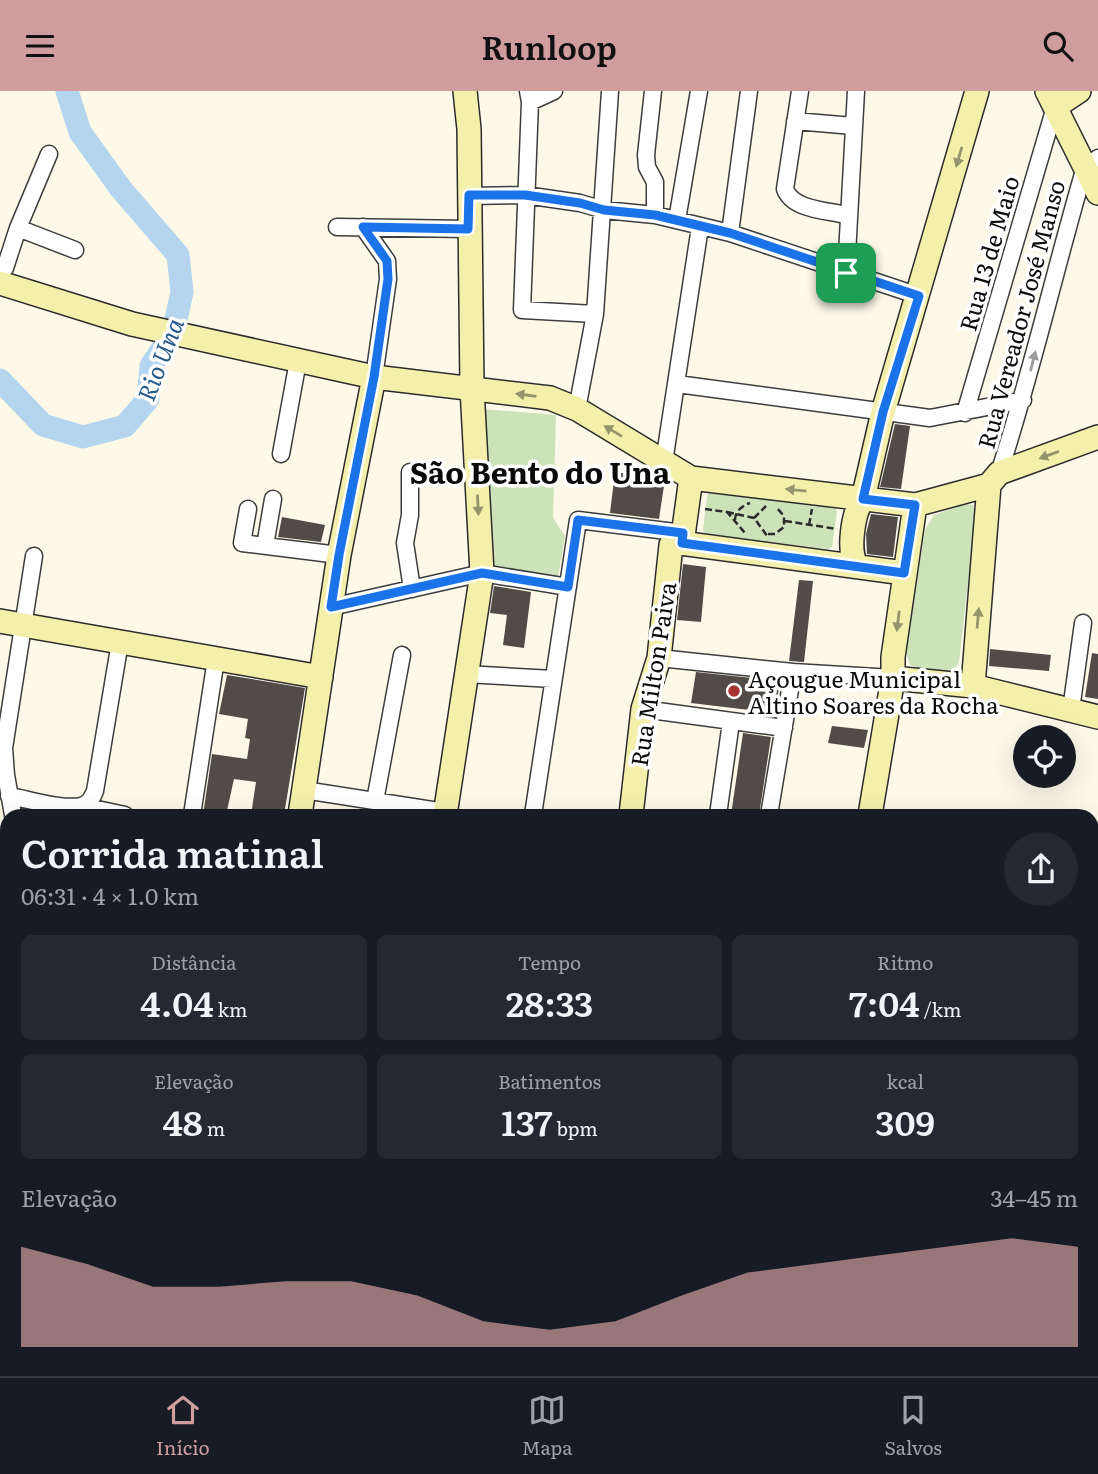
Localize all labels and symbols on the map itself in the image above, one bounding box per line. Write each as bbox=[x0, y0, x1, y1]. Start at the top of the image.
one-way arrow bbox=[953, 146, 963, 167]
street label: Rua 13 de Maio bbox=[950, 171, 1026, 335]
street label: Rua Vereador José Manso bbox=[968, 176, 1072, 452]
pin bbox=[816, 243, 876, 303]
water label: Rio Una bbox=[127, 312, 191, 406]
one-way arrow bbox=[1028, 350, 1039, 372]
one-way arrow bbox=[514, 390, 536, 401]
one-way arrow bbox=[604, 425, 623, 437]
district label: São Bento do Una bbox=[410, 449, 671, 493]
one-way arrow bbox=[1038, 450, 1059, 461]
one-way arrow bbox=[785, 485, 807, 496]
one-way arrow bbox=[473, 494, 484, 516]
street label: Rua Milton Paiva bbox=[621, 579, 683, 769]
one-way arrow bbox=[973, 607, 984, 629]
one-way arrow bbox=[892, 610, 903, 632]
place label: Açougue Municipal Altino Soares da Rocha bbox=[748, 661, 999, 721]
marker: Açougue Municipal Altino Soares da Rocha bbox=[726, 683, 742, 699]

